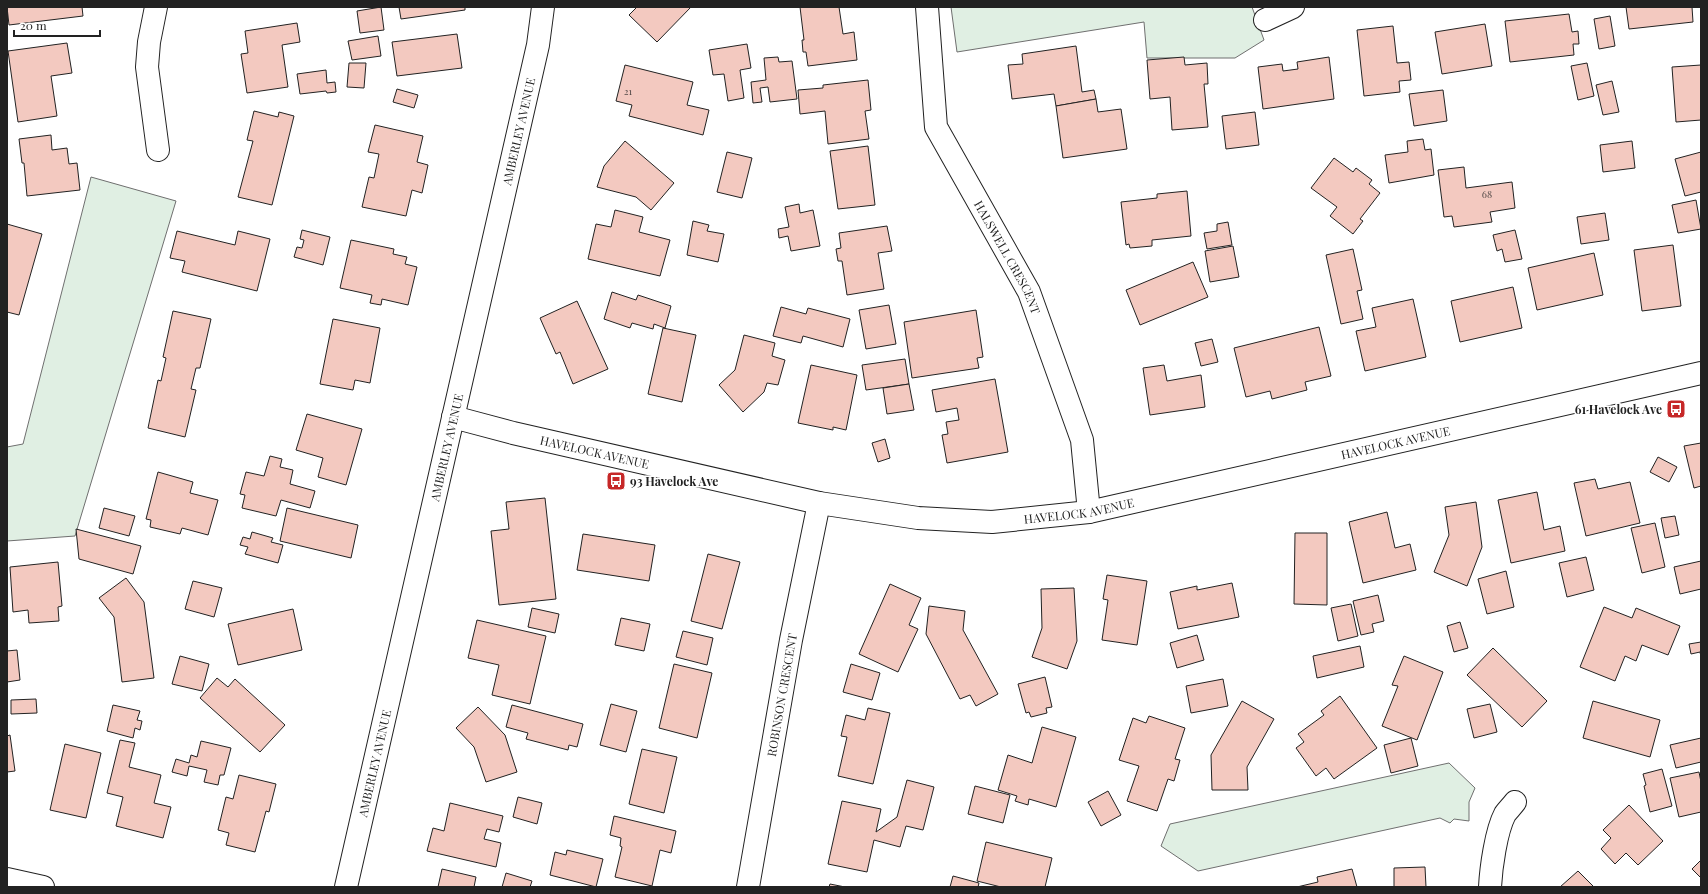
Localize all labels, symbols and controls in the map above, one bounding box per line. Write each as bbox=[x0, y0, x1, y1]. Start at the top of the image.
scale bar bbox=[14, 12, 100, 38]
text: 20 m bbox=[20, 17, 47, 33]
street label: AMBERLEY AVENUE bbox=[498, 76, 538, 188]
house number: 21 bbox=[624, 84, 633, 98]
house number: 68 bbox=[1482, 187, 1492, 201]
street label: HALSWELL CRESCENT bbox=[971, 197, 1044, 316]
street label: AMBERLEY AVENUE bbox=[426, 392, 466, 504]
bus stop icon: 61 Havelock Ave bbox=[1665, 398, 1687, 420]
place label: 61 Havelock Ave bbox=[1575, 401, 1662, 417]
street label: HAVELOCK AVENUE bbox=[1339, 422, 1452, 463]
street label: HAVELOCK AVENUE bbox=[539, 431, 651, 472]
bus stop icon: 93 Havelock Ave bbox=[605, 470, 627, 492]
place label: 93 Havelock Ave bbox=[630, 473, 718, 489]
street label: HAVELOCK AVENUE bbox=[1023, 494, 1136, 527]
street label: ROBINSON CRESCENT bbox=[763, 631, 800, 758]
street label: AMBERLEY AVENUE bbox=[354, 708, 394, 819]

